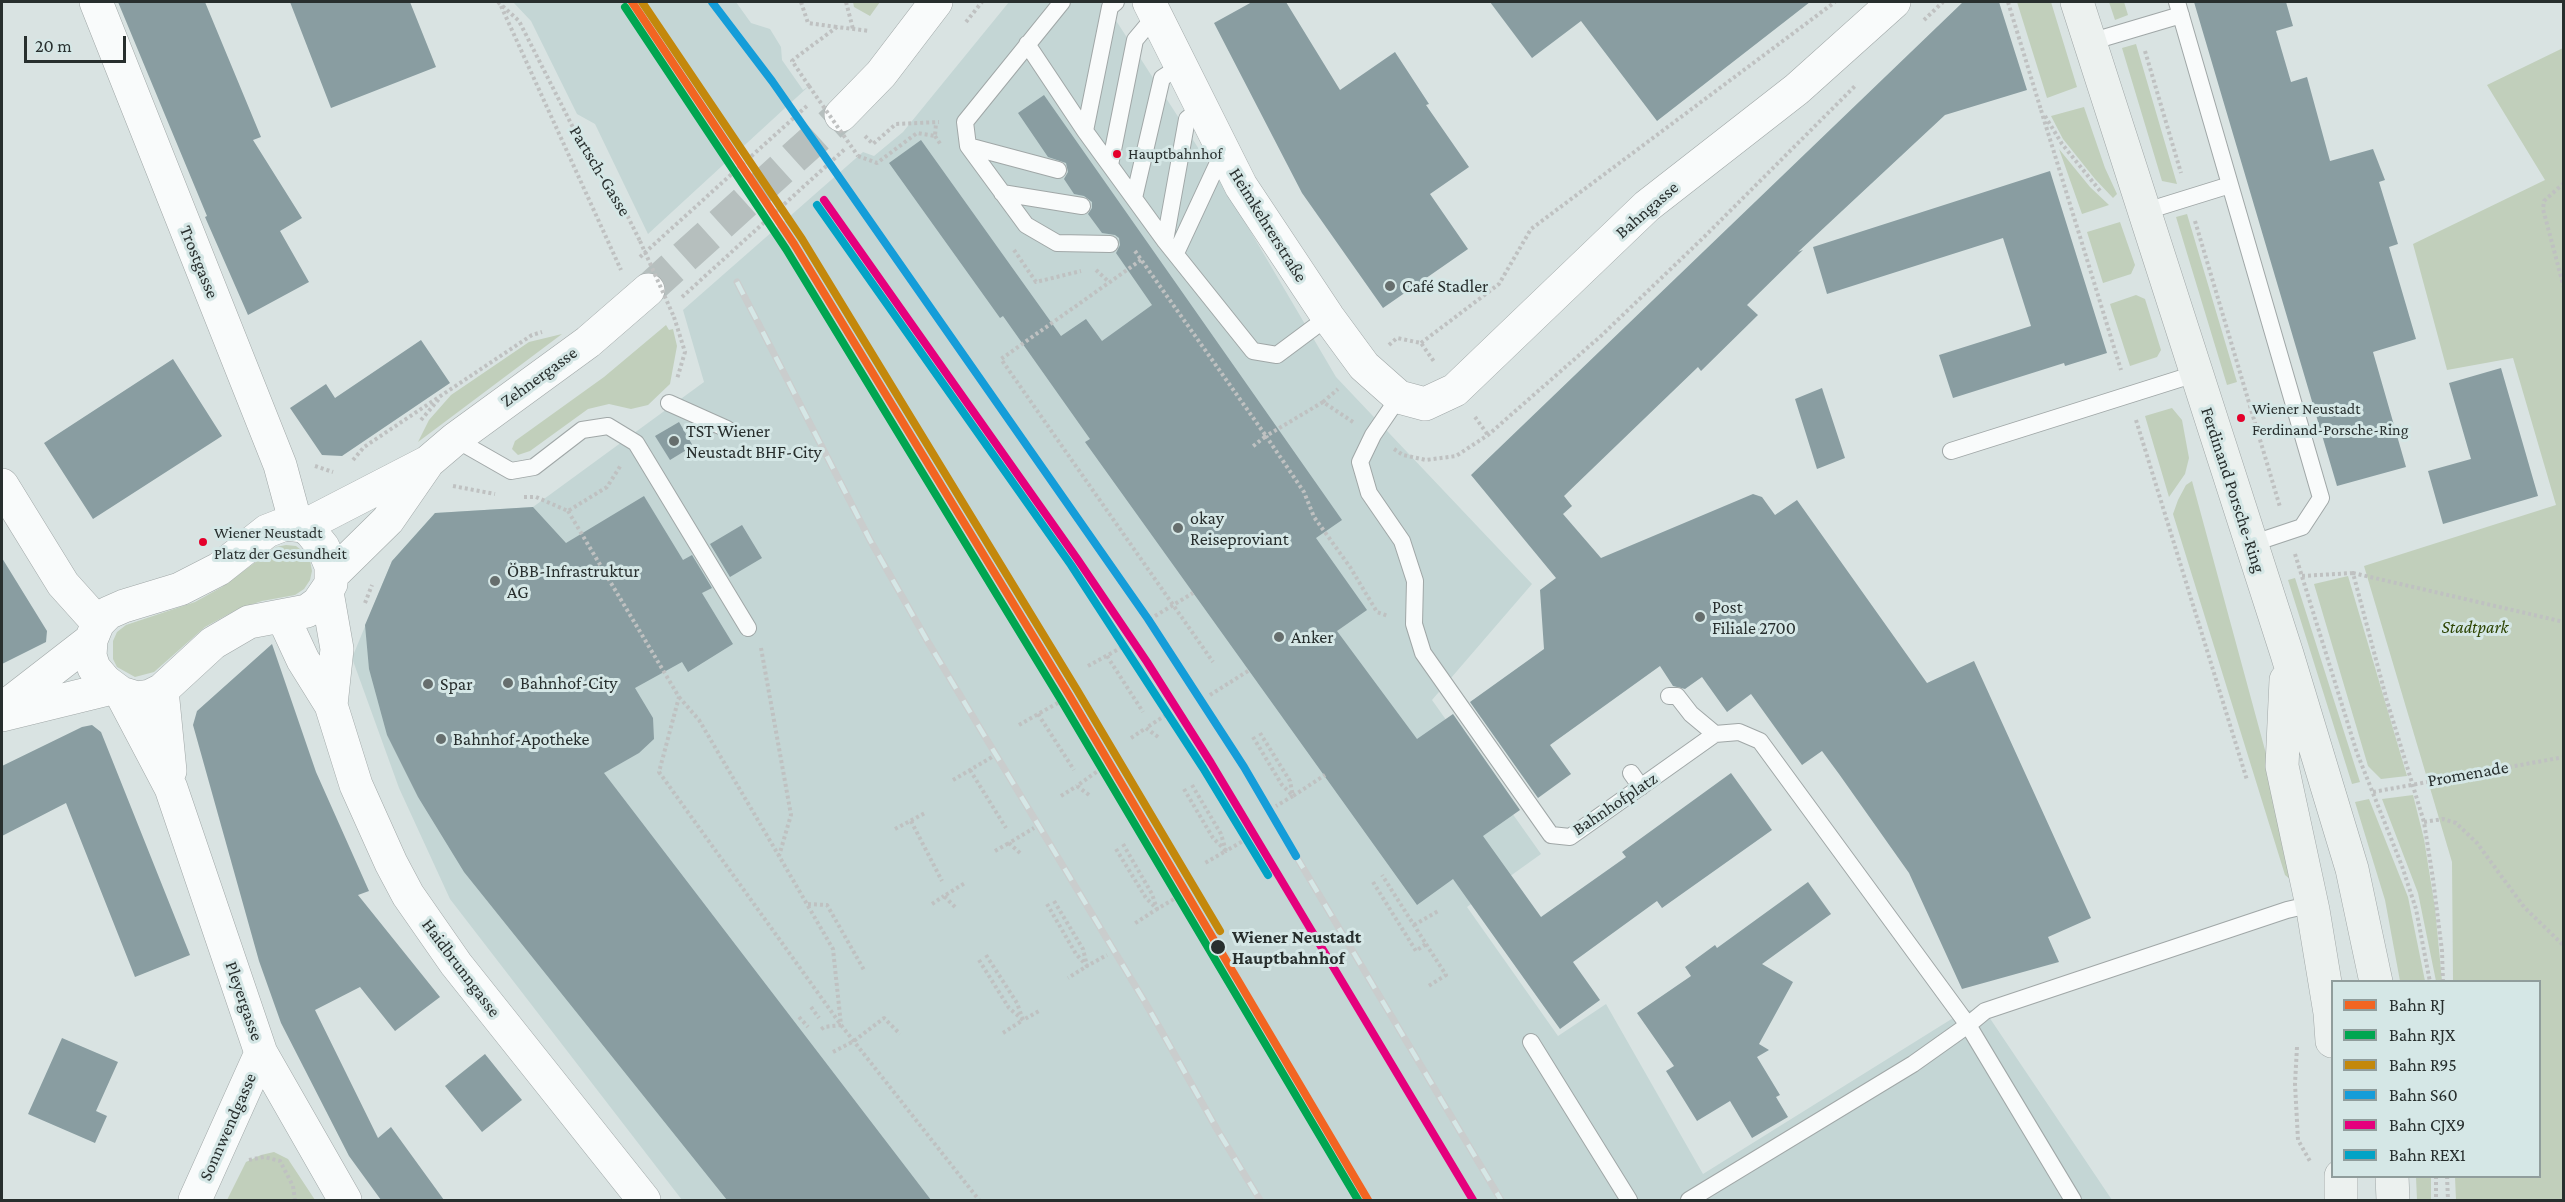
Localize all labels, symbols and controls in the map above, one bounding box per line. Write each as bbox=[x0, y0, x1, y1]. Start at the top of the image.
scale bar bbox=[27, 24, 129, 62]
text: 20 m bbox=[35, 36, 72, 56]
street label: Partsch-Gasse bbox=[565, 122, 635, 220]
place label: Hauptbahnhof bbox=[1128, 144, 1222, 164]
marker: Hauptbahnhof bbox=[1111, 148, 1123, 160]
street label: Heimkehrerstraße bbox=[1224, 164, 1312, 286]
street label: Bahngasse bbox=[1611, 177, 1683, 243]
street label: Trostgasse bbox=[175, 222, 223, 302]
place label: Café Stadler bbox=[1402, 275, 1489, 297]
marker: Café Stadler bbox=[1383, 279, 1397, 293]
street label: Zehnergasse bbox=[496, 342, 582, 412]
place label: Wiener Neustadt Ferdinand-Porsche-Ring bbox=[2252, 399, 2408, 437]
street label: Ferdinand Porsche-Ring bbox=[2196, 404, 2270, 576]
marker: Wiener Neustadt Ferdinand-Porsche-Ring bbox=[2235, 412, 2247, 424]
place label: TST Wiener Neustadt BHF-City bbox=[686, 420, 822, 462]
marker: TST Wiener Neustadt BHF-City bbox=[667, 434, 681, 448]
place label: okay Reiseproviant bbox=[1190, 507, 1289, 550]
marker: okay Reiseproviant bbox=[1171, 521, 1185, 535]
place label: Wiener Neustadt Platz der Gesundheit bbox=[214, 523, 347, 561]
marker: Wiener Neustadt Platz der Gesundheit bbox=[197, 536, 209, 548]
place label: ÖBB-Infrastruktur AG bbox=[507, 560, 640, 602]
marker: ÖBB-Infrastruktur AG bbox=[488, 574, 502, 588]
place label: Post Filiale 2700 bbox=[1712, 596, 1796, 638]
marker: Post Filiale 2700 bbox=[1693, 610, 1707, 624]
park label: Stadtpark bbox=[2442, 616, 2508, 638]
place label: Anker bbox=[1291, 626, 1334, 648]
marker: Anker bbox=[1272, 630, 1286, 644]
place label: Bahnhof-City bbox=[520, 672, 618, 694]
place label: Spar bbox=[440, 673, 473, 695]
marker: Bahnhof-City bbox=[501, 676, 515, 690]
marker: Spar bbox=[421, 677, 435, 691]
place label: Bahnhof-Apotheke bbox=[453, 728, 589, 750]
marker: Bahnhof-Apotheke bbox=[434, 732, 448, 746]
street label: Promenade bbox=[2426, 756, 2510, 792]
street label: Bahnhofplatz bbox=[1569, 768, 1661, 840]
street label: Haidbrunngasse bbox=[417, 914, 505, 1022]
place label: Wiener Neustadt Hauptbahnhof bbox=[1232, 926, 1361, 968]
marker: Wiener Neustadt Hauptbahnhof bbox=[1209, 938, 1227, 956]
street label: Pleyergasse bbox=[220, 958, 268, 1044]
legend bbox=[2331, 980, 2541, 1178]
text: Bahn RJ bbox=[2389, 995, 2445, 1015]
text: Bahn RJX bbox=[2389, 1025, 2455, 1045]
text: Bahn R95 bbox=[2389, 1055, 2457, 1075]
street label: Sonnwendgasse bbox=[195, 1070, 261, 1184]
text: Bahn S60 bbox=[2389, 1085, 2458, 1105]
text: Bahn CJX9 bbox=[2389, 1115, 2465, 1135]
text: Bahn REX1 bbox=[2389, 1145, 2466, 1165]

